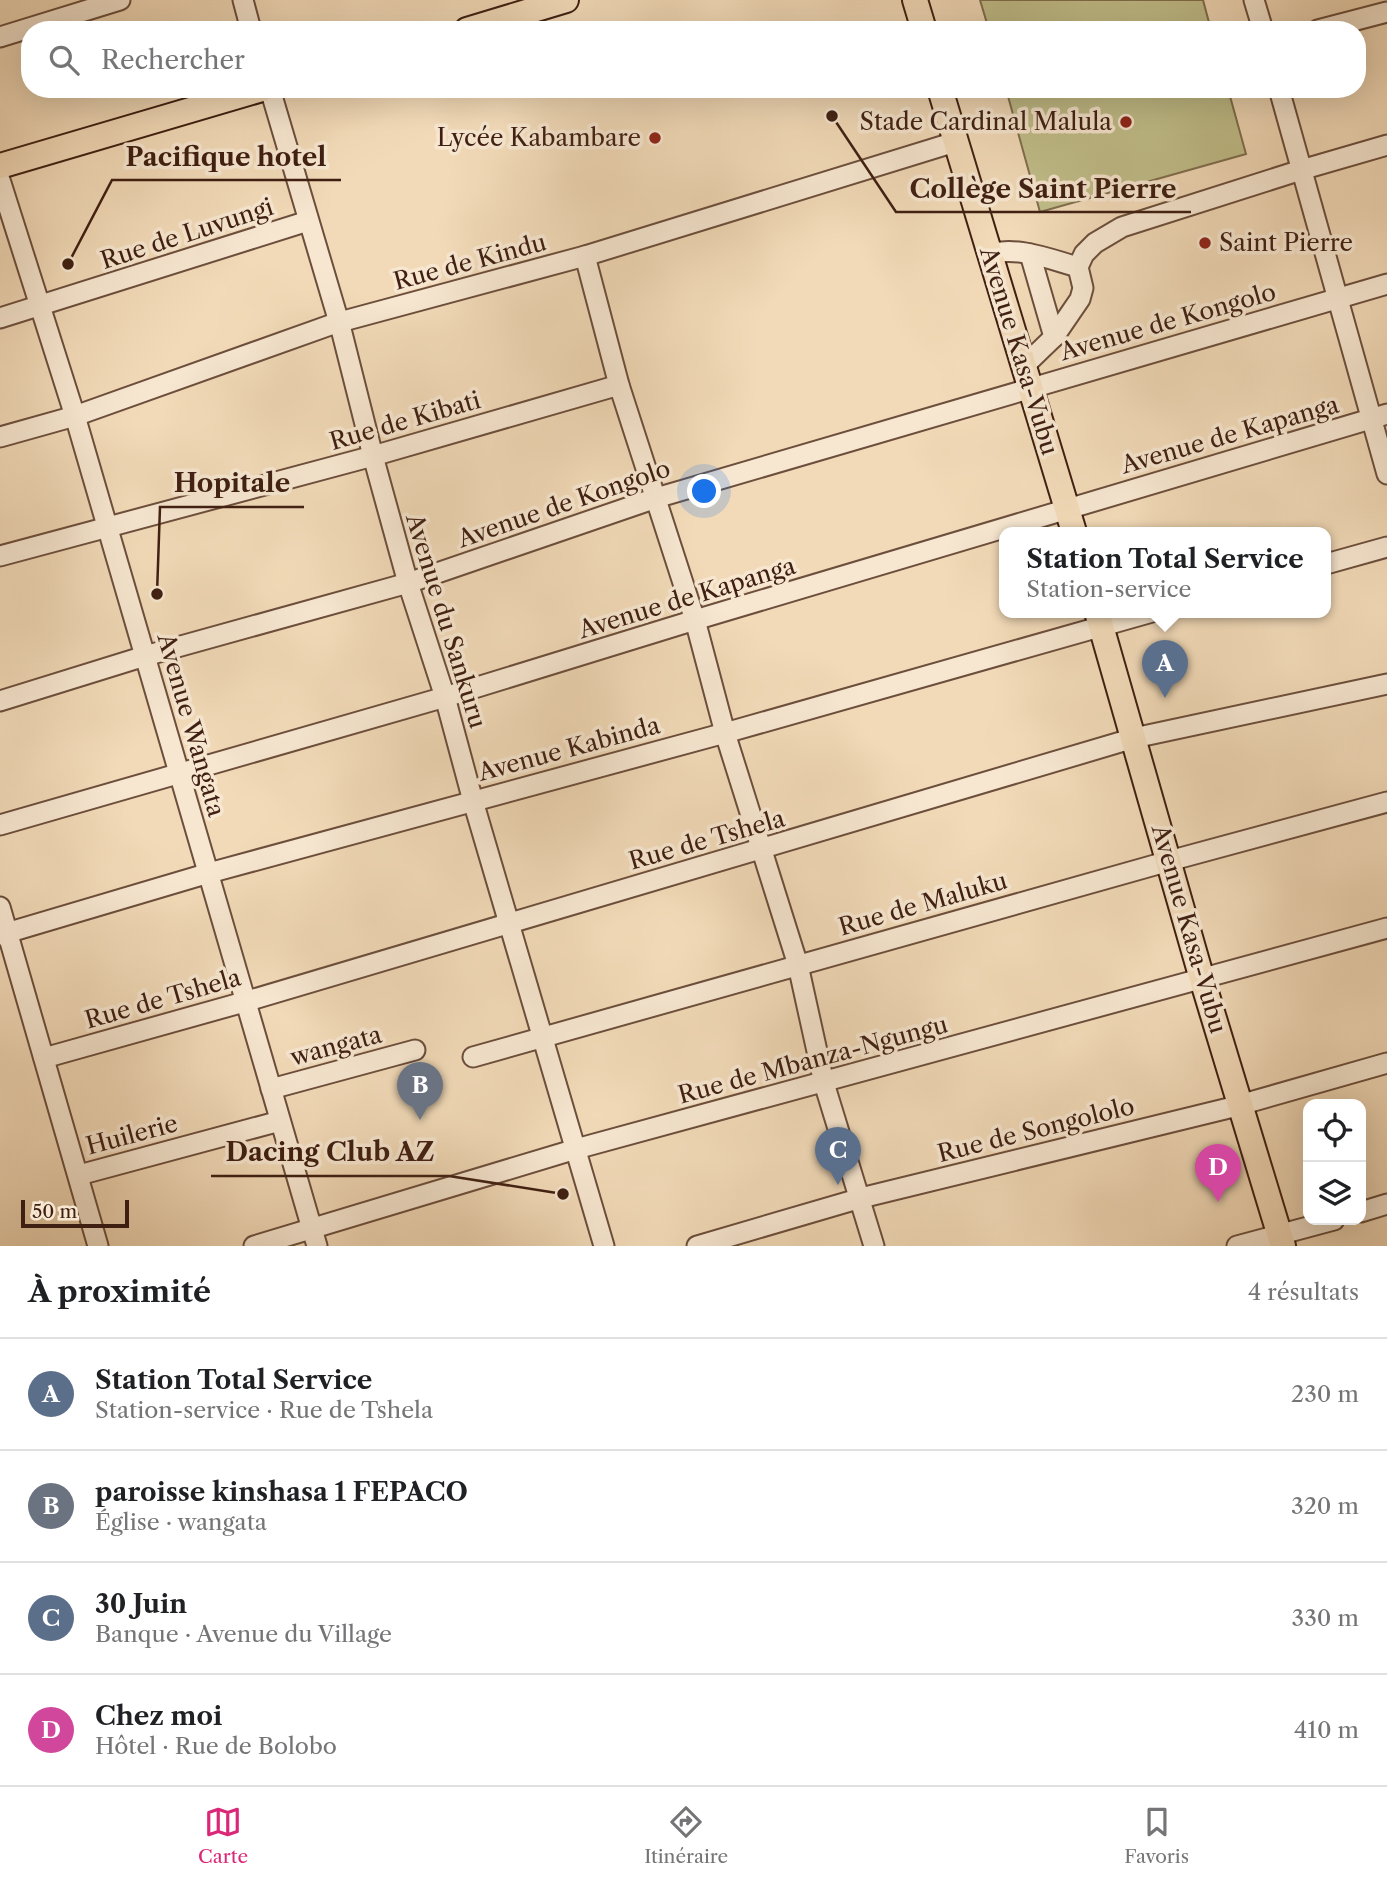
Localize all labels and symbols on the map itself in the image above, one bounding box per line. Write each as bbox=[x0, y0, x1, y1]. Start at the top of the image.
place label: Stade Cardinal Malula bbox=[860, 107, 1112, 136]
marker: Stade Cardinal Malula bbox=[1118, 114, 1134, 130]
place label: Lycée Kabambare bbox=[437, 123, 641, 152]
marker: Lycée Kabambare bbox=[647, 130, 663, 146]
callout: Pacifique hotel bbox=[112, 133, 341, 180]
text: Pacifique hotel bbox=[125, 141, 327, 173]
callout: Collège Saint Pierre bbox=[896, 165, 1191, 212]
text: Collège Saint Pierre bbox=[909, 173, 1177, 205]
street label: Rue de Luvungi bbox=[97, 192, 277, 275]
street label: Rue de Kindu bbox=[390, 227, 550, 296]
place label: Saint Pierre bbox=[1219, 228, 1353, 257]
marker: Saint Pierre bbox=[1197, 235, 1213, 251]
street label: Avenue Kasa-Vubu bbox=[974, 242, 1065, 459]
street label: Avenue de Kongolo bbox=[1056, 277, 1279, 366]
street label: Rue de Kibati bbox=[326, 385, 484, 456]
street label: Avenue de Kapanga bbox=[1117, 389, 1342, 480]
street label: Avenue de Kongolo bbox=[453, 454, 674, 554]
callout: Hopitale bbox=[160, 460, 304, 507]
text: Hopitale bbox=[174, 467, 290, 499]
your location bbox=[687, 474, 721, 508]
street label: Avenue du Sankuru bbox=[400, 509, 493, 732]
street label: Avenue de Kapanga bbox=[574, 551, 799, 645]
street label: Avenue Wangata bbox=[151, 629, 232, 820]
pin: A bbox=[1142, 640, 1188, 698]
street label: Avenue Kabinda bbox=[474, 710, 663, 787]
street label: Rue de Tshela bbox=[626, 803, 789, 876]
street label: Avenue Kasa-Vubu bbox=[1146, 820, 1233, 1037]
street label: Rue de Maluku bbox=[835, 866, 1011, 941]
street label: Rue de Tshela bbox=[82, 962, 245, 1035]
street label: Rue de Mbanza-Ngungu bbox=[675, 1009, 951, 1109]
street label: wangata bbox=[286, 1019, 385, 1072]
pin: B bbox=[397, 1062, 443, 1120]
street label: Rue de Songololo bbox=[935, 1091, 1137, 1168]
street label: Huilerie bbox=[83, 1108, 181, 1161]
pin: C bbox=[815, 1127, 861, 1185]
callout: Dacing Club AZ bbox=[211, 1129, 449, 1176]
text: Dacing Club AZ bbox=[225, 1136, 435, 1168]
pin: D bbox=[1195, 1144, 1241, 1202]
scale bar bbox=[21, 1197, 130, 1229]

